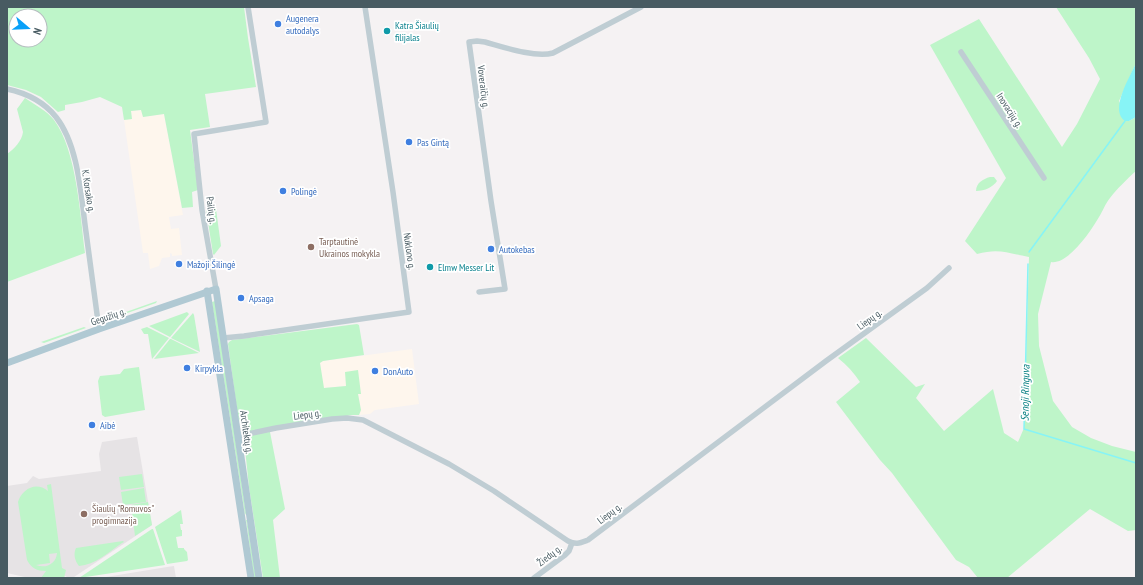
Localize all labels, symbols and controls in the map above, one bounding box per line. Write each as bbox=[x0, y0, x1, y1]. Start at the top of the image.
north arrow bbox=[8, 8, 48, 48]
place label: Augenera autodalys bbox=[286, 12, 320, 37]
marker: Augenera autodalys bbox=[273, 19, 283, 29]
place label: Katra Šiaulių filijalas bbox=[395, 19, 440, 44]
text: N bbox=[30, 26, 45, 36]
marker: Katra Šiaulių filijalas bbox=[382, 26, 392, 36]
street label: Voveraičių g. bbox=[474, 64, 493, 110]
street label: Inovacijų g. bbox=[993, 90, 1026, 130]
place label: Pas Gintą bbox=[417, 136, 449, 149]
marker: Pas Gintą bbox=[404, 137, 414, 147]
street label: K. Korsako g. bbox=[79, 169, 98, 214]
place label: Polingė bbox=[291, 185, 317, 198]
marker: Polingė bbox=[278, 186, 288, 196]
street label: Pailių g. bbox=[203, 196, 220, 225]
street label: Nuklono g. bbox=[400, 232, 419, 271]
place label: Tarptautinė Ukrainos mokykla bbox=[319, 235, 380, 260]
marker: Tarptautinė Ukrainos mokykla bbox=[306, 242, 316, 252]
place label: Autokebas bbox=[499, 243, 535, 256]
marker: Autokebas bbox=[486, 244, 496, 254]
place label: Mažoji Šilingė bbox=[187, 258, 235, 271]
marker: Mažoji Šilingė bbox=[174, 259, 184, 269]
place label: Elmw Messer Lit bbox=[438, 261, 495, 274]
marker: Elmw Messer Lit bbox=[425, 262, 435, 272]
place label: Apsaga bbox=[249, 292, 274, 305]
marker: Apsaga bbox=[236, 293, 246, 303]
street label: Gegužių g. bbox=[89, 304, 127, 328]
street label: Liepų g. bbox=[854, 306, 884, 333]
place label: Kirpykla bbox=[195, 362, 223, 375]
marker: Kirpykla bbox=[182, 363, 192, 373]
water label: Senoji Ringuva bbox=[1018, 364, 1033, 421]
place label: DonAuto bbox=[383, 365, 413, 378]
marker: DonAuto bbox=[370, 366, 380, 376]
street label: Liepų g. bbox=[293, 406, 322, 423]
street label: Architektų g. bbox=[237, 410, 256, 455]
place label: Aibė bbox=[100, 419, 115, 432]
marker: Aibė bbox=[87, 420, 97, 430]
street label: Liepų g. bbox=[594, 500, 624, 527]
place label: Šiaulių "Romuvos" progimnazija bbox=[92, 502, 154, 527]
marker: Šiaulių "Romuvos" progimnazija bbox=[79, 509, 89, 519]
street label: Žiedų g. bbox=[534, 542, 564, 569]

